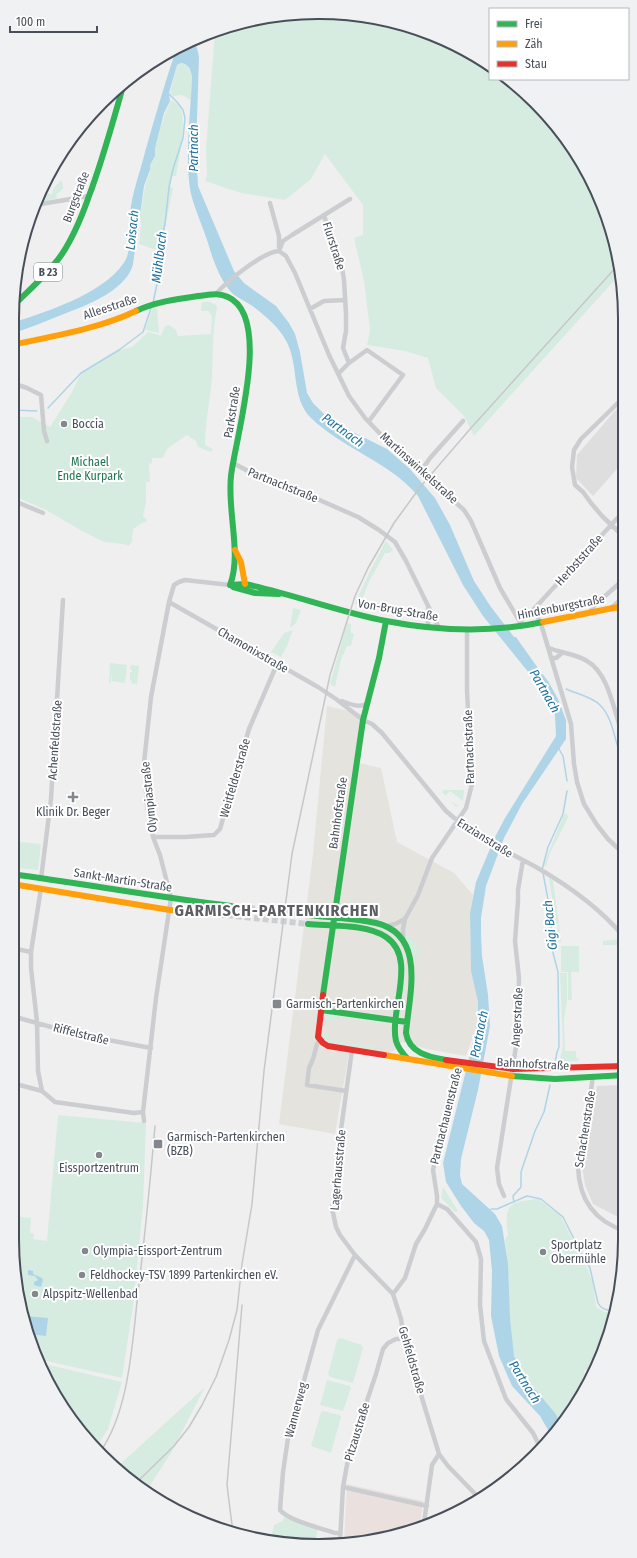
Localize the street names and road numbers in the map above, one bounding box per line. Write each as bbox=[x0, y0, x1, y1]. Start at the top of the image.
street label: Burgstraße bbox=[60, 169, 92, 224]
street label: Flurstraße bbox=[320, 220, 348, 272]
road number: B 23 bbox=[34, 263, 62, 281]
street label: Alleestraße bbox=[81, 292, 139, 322]
street label: Parkstraße bbox=[221, 385, 243, 439]
street label: Martinswinkelstraße bbox=[377, 429, 461, 507]
street label: Partnachstraße bbox=[246, 465, 320, 505]
street label: Herbststraße bbox=[552, 532, 606, 588]
street label: Hindenburgstraße bbox=[516, 592, 606, 622]
street label: Von-Brug-Straße bbox=[357, 596, 439, 624]
street label: Chamonixstraße bbox=[215, 624, 291, 676]
street label: Achenfeldstraße bbox=[45, 699, 65, 780]
street label: Partnachstraße bbox=[461, 710, 477, 784]
street label: Weitfelderstraße bbox=[217, 737, 253, 819]
street label: Olympiastraße bbox=[138, 761, 160, 833]
street label: Bahnhofstraße bbox=[326, 776, 350, 850]
street label: Enzianstraße bbox=[455, 815, 515, 861]
street label: Sankt-Martin-Straße bbox=[73, 865, 173, 895]
street label: Angerstraße bbox=[508, 987, 526, 1047]
street label: Riffelstraße bbox=[52, 1020, 110, 1048]
street label: Bahnhofstraße bbox=[496, 1055, 570, 1073]
street label: Partnachauenstraße bbox=[427, 1066, 465, 1166]
street label: Schachenstraße bbox=[572, 1089, 598, 1169]
street label: Lagerhausstraße bbox=[327, 1129, 349, 1211]
street label: Gehfeldstraße bbox=[396, 1325, 428, 1395]
street label: Wannerweg bbox=[282, 1380, 310, 1439]
street label: Pitzaustraße bbox=[341, 1401, 373, 1463]

